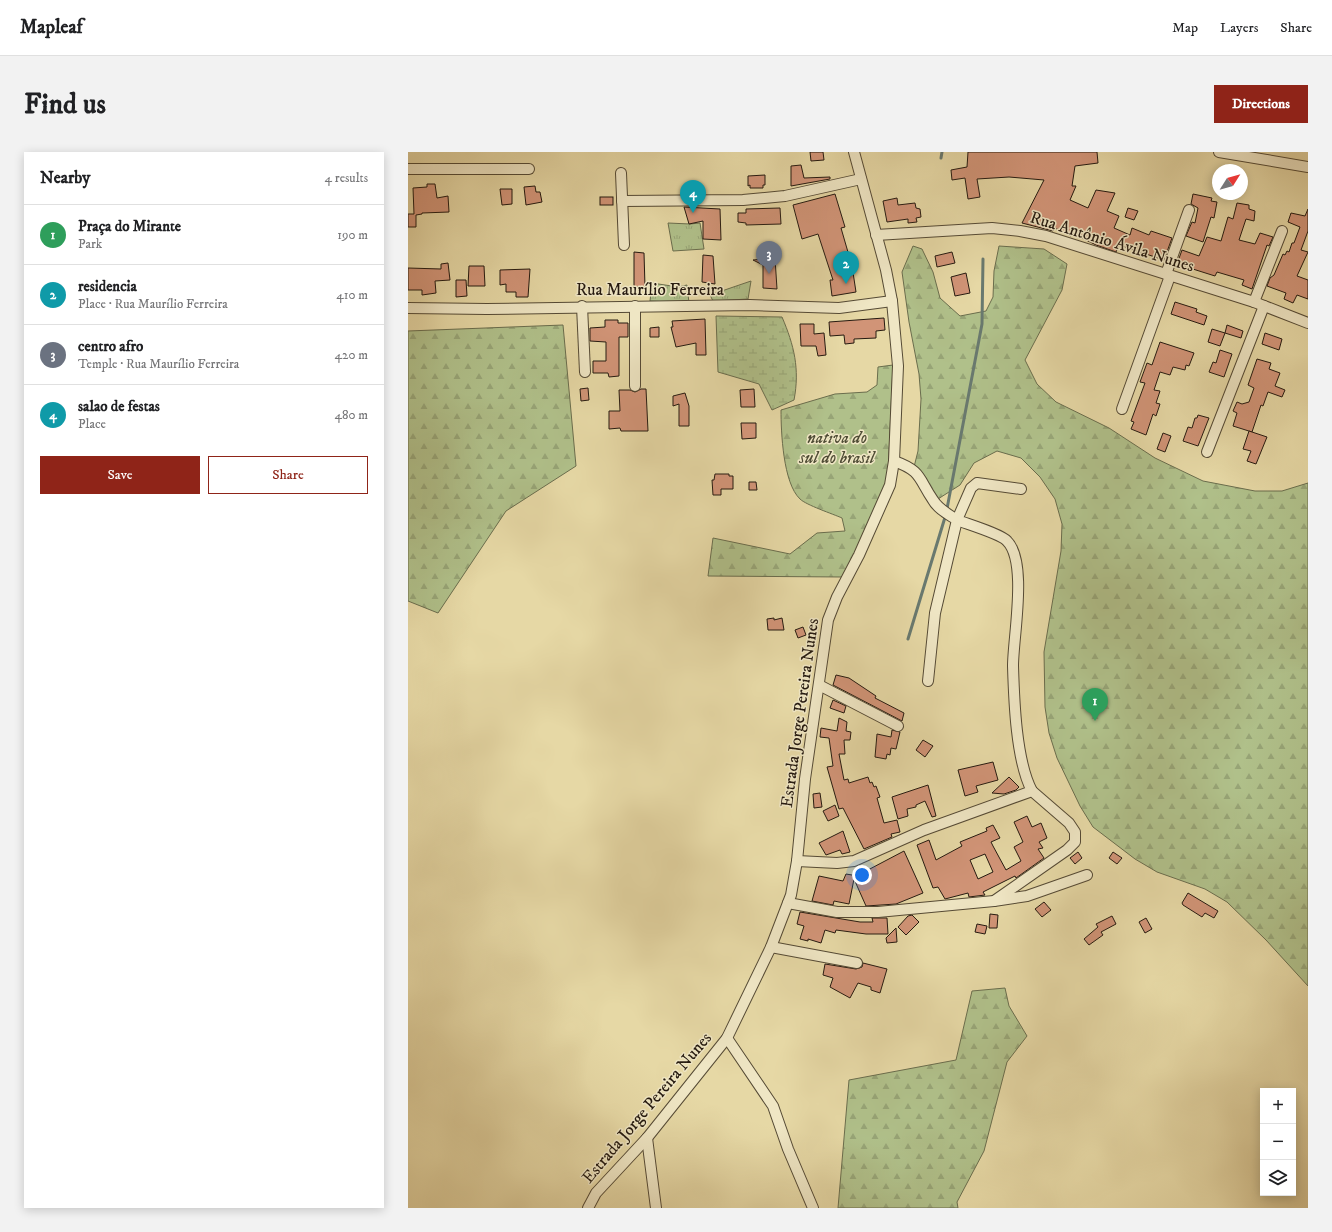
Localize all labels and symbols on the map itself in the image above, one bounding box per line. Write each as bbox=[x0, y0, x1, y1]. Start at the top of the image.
north arrow bbox=[1212, 164, 1248, 200]
pin: 4 bbox=[680, 180, 706, 213]
street label: Rua Antônio Ávila Nunes bbox=[1027, 206, 1197, 278]
pin: 3 bbox=[756, 241, 782, 274]
pin: 2 bbox=[833, 251, 859, 284]
street label: Rua Maurílio Ferreira bbox=[576, 279, 725, 301]
park label: nativa do sul do brasil bbox=[799, 427, 876, 469]
street label: Estrada Jorge Pereira Nunes bbox=[776, 617, 824, 809]
pin: 1 bbox=[1082, 688, 1108, 721]
your location bbox=[852, 865, 872, 885]
street label: Estrada Jorge Pereira Nunes bbox=[577, 1028, 717, 1188]

